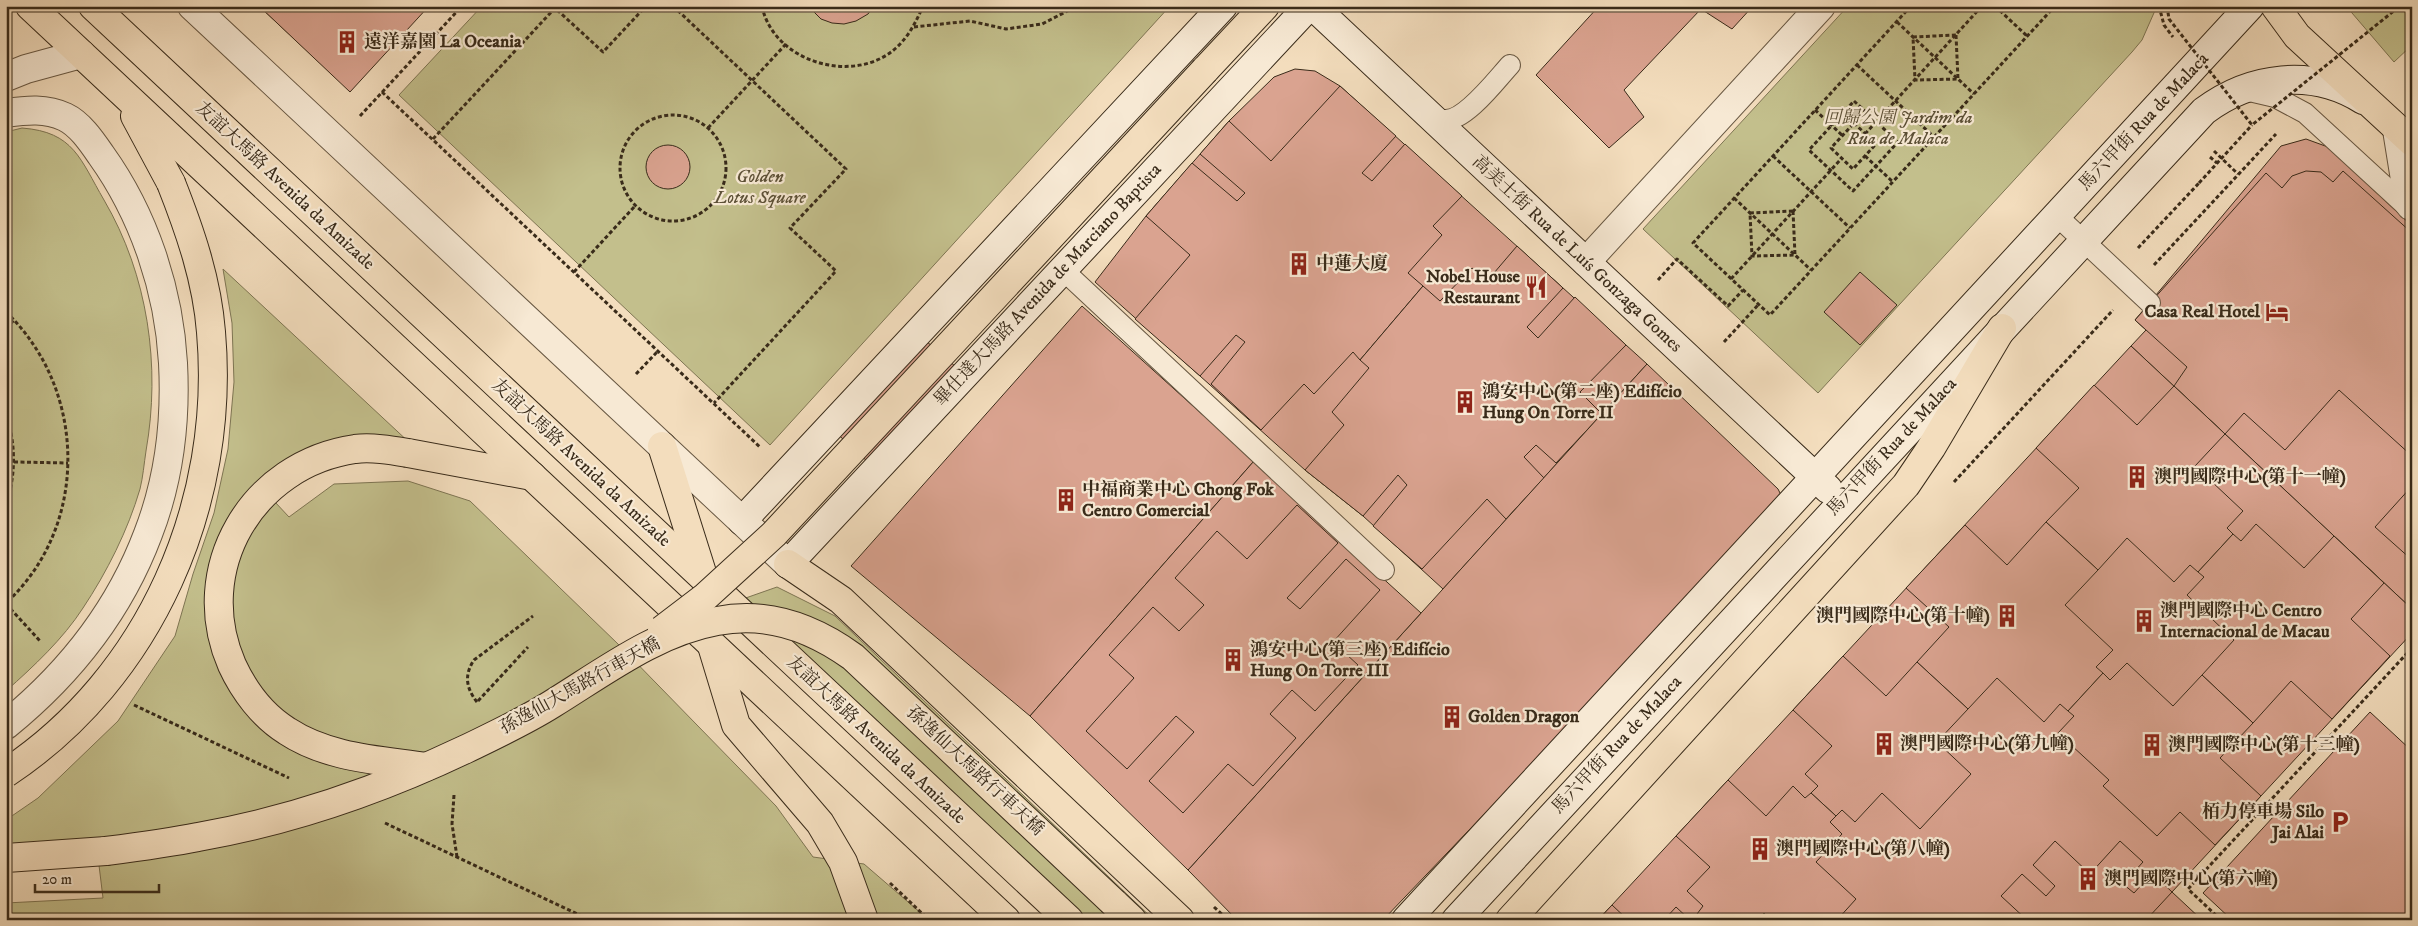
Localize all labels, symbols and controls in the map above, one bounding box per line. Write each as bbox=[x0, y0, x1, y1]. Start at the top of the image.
building icon: 遠洋嘉園 La Oceania bbox=[334, 29, 360, 55]
place label: 遠洋嘉園 La Oceania bbox=[364, 31, 522, 53]
street label: 馬六甲街 Rua de Malaca bbox=[2074, 48, 2214, 196]
street label: 友誼大馬路 Avenida da Amizade bbox=[191, 97, 379, 275]
park label: 回歸公園 Jardim da Rua de Malaca bbox=[1823, 107, 1973, 150]
street label: 高美士街 Rua de Luís Gonzaga Gomes bbox=[1467, 151, 1687, 357]
street label: 畢仕達大馬路 Avenida de Marciano Baptista bbox=[930, 159, 1167, 411]
park label: Golden Lotus Square bbox=[713, 166, 807, 209]
building icon: 中蓮大廈 bbox=[1286, 251, 1312, 277]
place label: 中蓮大廈 bbox=[1316, 253, 1388, 275]
place label: Nobel House Restaurant bbox=[1426, 266, 1521, 309]
restaurant icon: Nobel House Restaurant bbox=[1523, 274, 1549, 300]
hotel icon: Casa Real Hotel bbox=[2264, 299, 2290, 325]
place label: Casa Real Hotel bbox=[2144, 301, 2261, 323]
street label: 馬六甲街 Rua de Malaca bbox=[1822, 373, 1962, 521]
street label: 友誼大馬路 Avenida da Amizade bbox=[487, 374, 675, 552]
place label: 鴻安中心(第二座) Edifício Hung On Torre II bbox=[1482, 381, 1682, 424]
building icon: 鴻安中心(第二座) Edifício Hung On Torre II bbox=[1452, 389, 1478, 415]
building icon: 澳門國際中心(第十一幢) bbox=[2124, 464, 2150, 490]
place label: 澳門國際中心(第十一幢) bbox=[2154, 466, 2346, 488]
place label: 中福商業中心 Chong Fok Centro Comercial bbox=[1082, 479, 1275, 522]
building icon: 中福商業中心 Chong Fok Centro Comercial bbox=[1053, 487, 1079, 513]
place label: 澳門國際中心 Centro Internacional de Macau bbox=[2160, 600, 2330, 643]
building icon: 澳門國際中心(第十幢) bbox=[1994, 603, 2020, 629]
place label: 澳門國際中心(第十幢) bbox=[1816, 605, 1990, 627]
building icon: 澳門國際中心 Centro Internacional de Macau bbox=[2131, 608, 2157, 634]
street label: 孫逸仙大馬路行車天橋 bbox=[496, 633, 664, 739]
place label: 鴻安中心(第三座) Edifício Hung On Torre III bbox=[1250, 639, 1450, 682]
building icon: 鴻安中心(第三座) Edifício Hung On Torre III bbox=[1220, 647, 1246, 673]
street label: 友誼大馬路 Avenida da Amizade bbox=[782, 651, 970, 829]
street label: 馬六甲街 Rua de Malaca bbox=[1547, 671, 1687, 819]
street label: 孫逸仙大馬路行車天橋 bbox=[902, 702, 1048, 840]
building icon: Golden Dragon bbox=[1439, 704, 1465, 730]
place label: Golden Dragon bbox=[1468, 706, 1580, 728]
building icon: 澳門國際中心(第九幢) bbox=[1871, 731, 1897, 757]
building icon: 澳門國際中心(第十三幢) bbox=[2139, 732, 2165, 758]
place label: 澳門國際中心(第九幢) bbox=[1900, 733, 2074, 755]
place label: 澳門國際中心(第十三幢) bbox=[2168, 734, 2360, 756]
place label: 栢力停車場 Silo Jai Alai bbox=[2202, 801, 2324, 844]
parking icon: 栢力停車場 Silo Jai Alai bbox=[2327, 809, 2353, 835]
building icon: 澳門國際中心(第八幢) bbox=[1747, 836, 1773, 862]
place label: 澳門國際中心(第八幢) bbox=[1776, 838, 1950, 860]
scale bar bbox=[35, 861, 159, 893]
building icon: 澳門國際中心(第六幢) bbox=[2075, 866, 2101, 892]
place label: 澳門國際中心(第六幢) bbox=[2104, 868, 2278, 890]
text: 20 m bbox=[42, 870, 72, 889]

